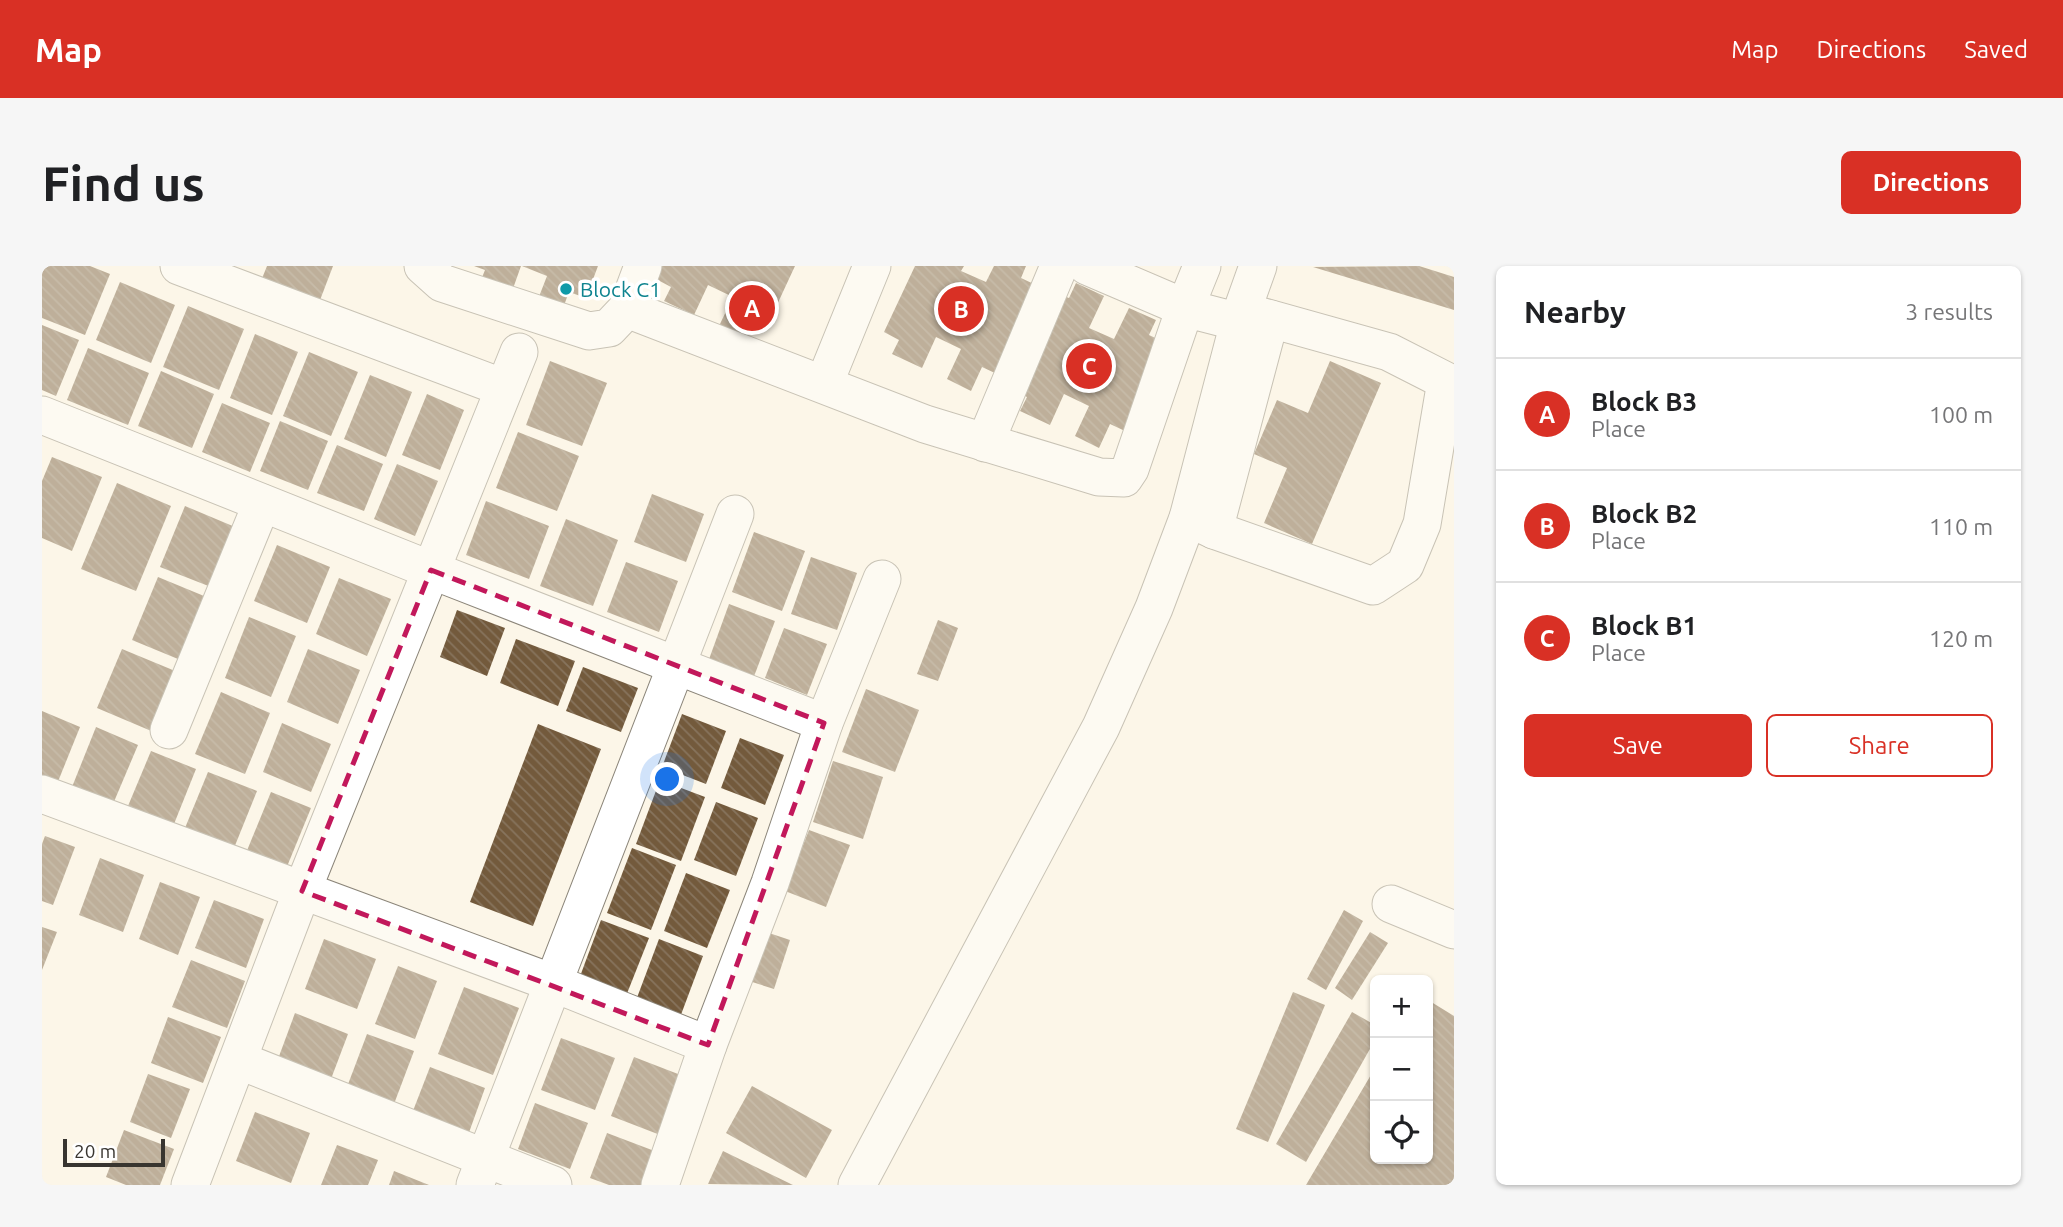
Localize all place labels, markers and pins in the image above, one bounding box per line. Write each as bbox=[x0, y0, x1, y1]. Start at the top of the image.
place label: Block C1 bbox=[580, 277, 661, 301]
marker: Block C1 bbox=[558, 281, 574, 297]
pin: A bbox=[729, 282, 775, 334]
pin: B bbox=[938, 283, 984, 335]
pin: C bbox=[1066, 340, 1112, 392]

